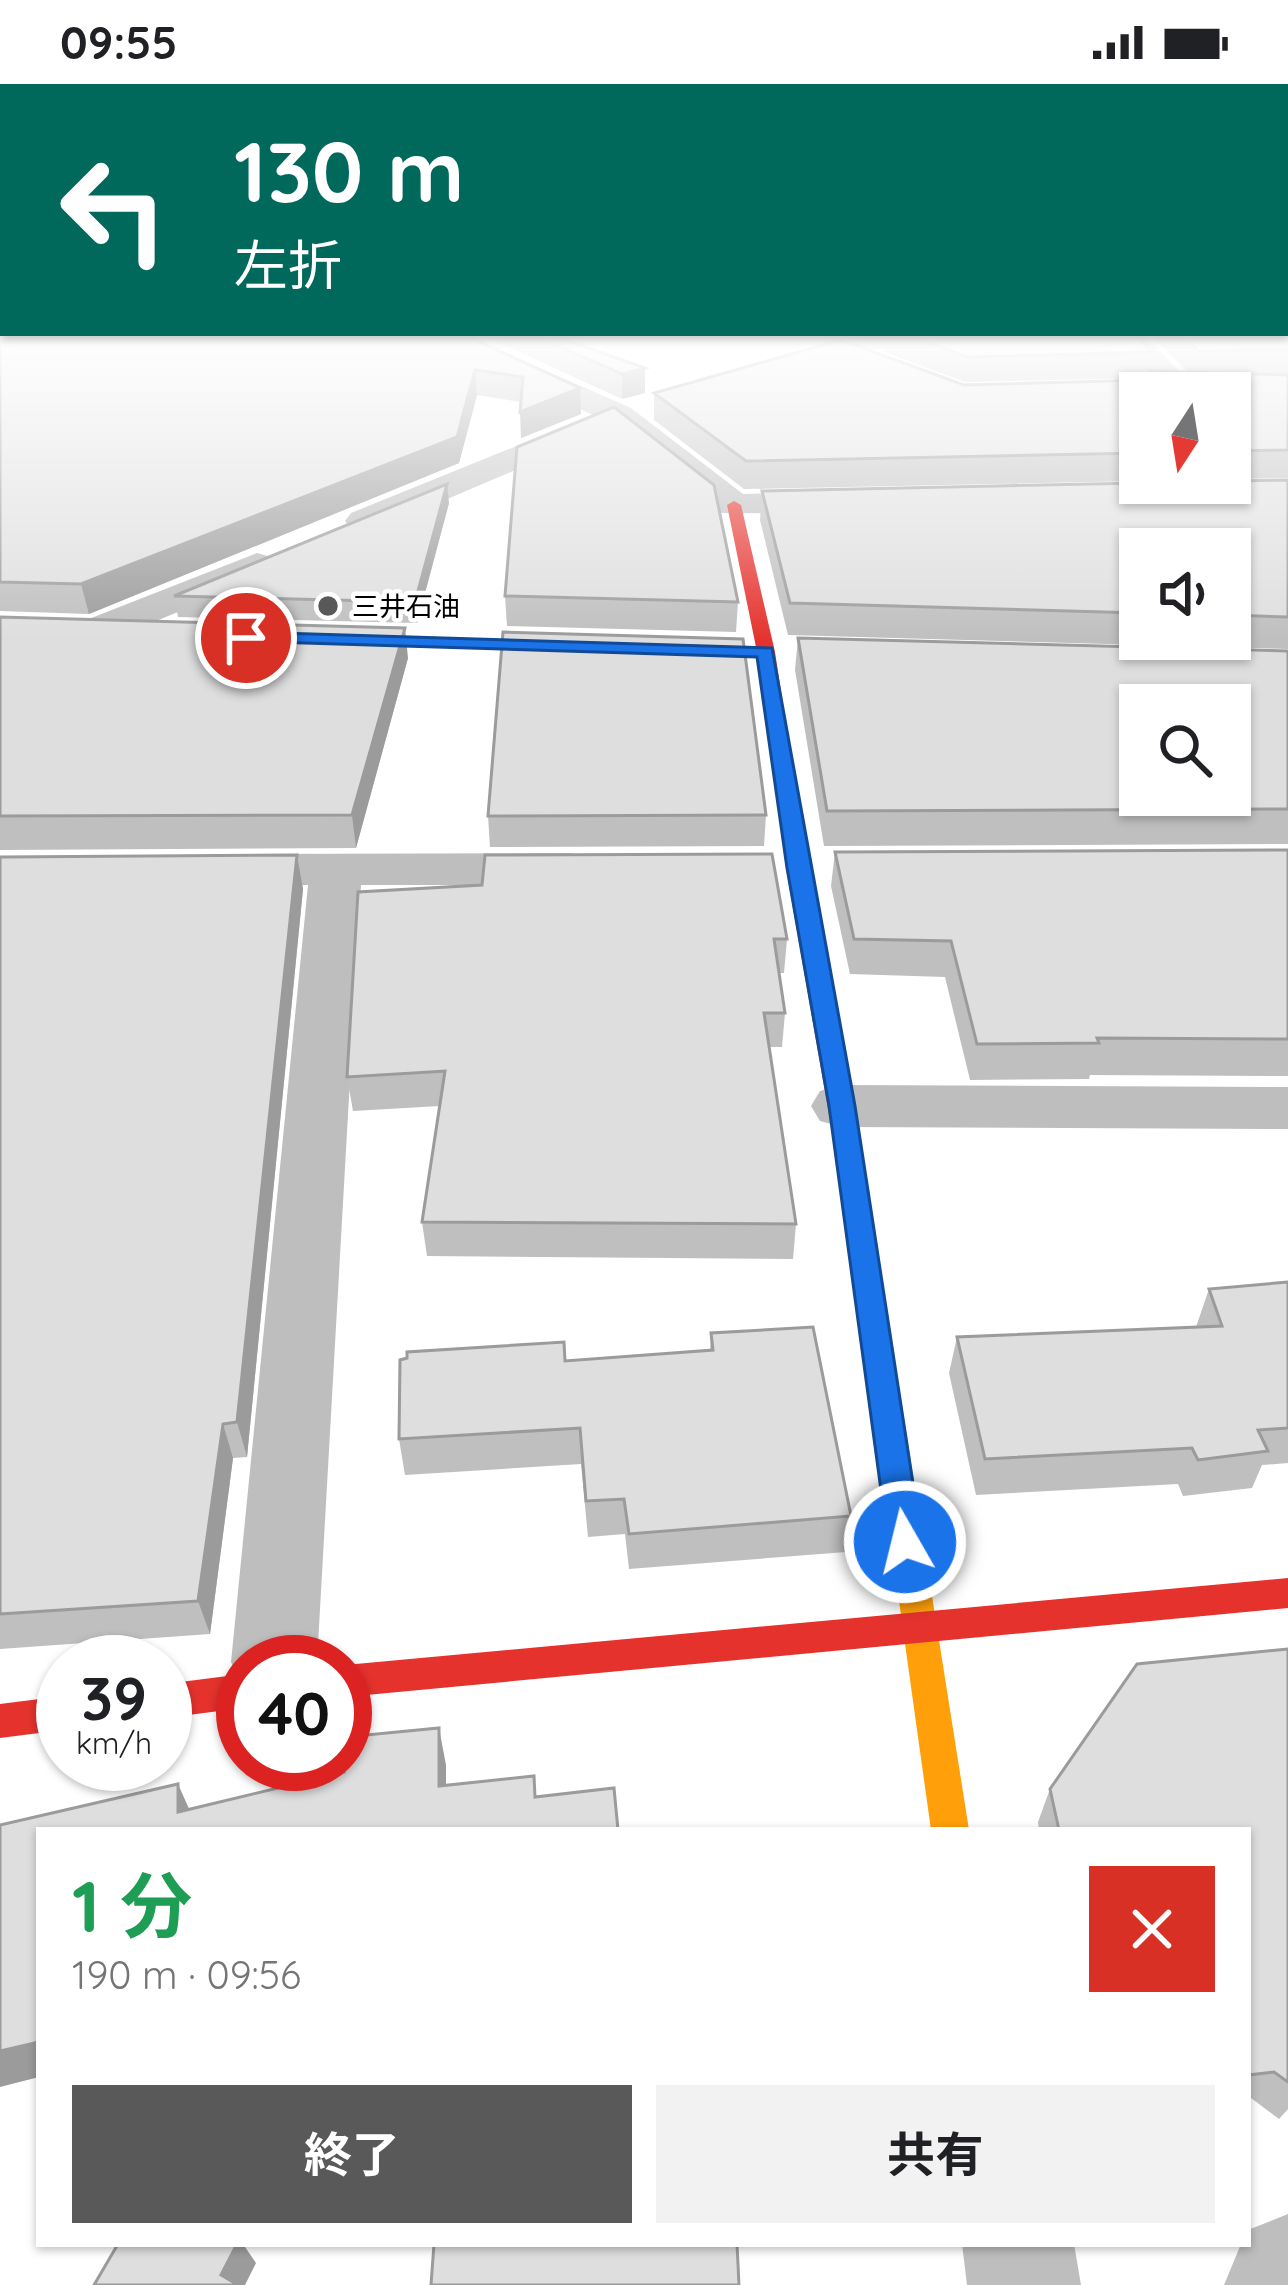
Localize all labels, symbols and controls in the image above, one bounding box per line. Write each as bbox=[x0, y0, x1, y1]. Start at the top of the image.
text: 09:55 bbox=[60, 14, 177, 70]
text: 130 m bbox=[234, 118, 464, 223]
icon: left bbox=[36, 132, 192, 288]
text: 左折 bbox=[234, 231, 342, 299]
north arrow bbox=[1119, 372, 1251, 504]
map controls bbox=[1119, 372, 1251, 816]
button: sound bbox=[1119, 528, 1251, 660]
pin bbox=[195, 587, 297, 689]
place label: 三井石油 bbox=[352, 589, 460, 623]
marker: 三井石油 bbox=[315, 593, 341, 619]
icon: arrive bbox=[213, 605, 279, 671]
button: search bbox=[1119, 684, 1251, 816]
position arrow bbox=[842, 1479, 968, 1605]
speed limit sign: 40 bbox=[216, 1635, 372, 1791]
text: 39 bbox=[81, 1660, 147, 1735]
text: km/h bbox=[76, 1724, 152, 1762]
text: 1 分 bbox=[72, 1860, 192, 1950]
button: close bbox=[1089, 1866, 1215, 1992]
text: 190 m · 09:56 bbox=[72, 1950, 301, 1999]
button: 終了 bbox=[72, 2085, 632, 2223]
button: 共有 bbox=[656, 2085, 1215, 2223]

